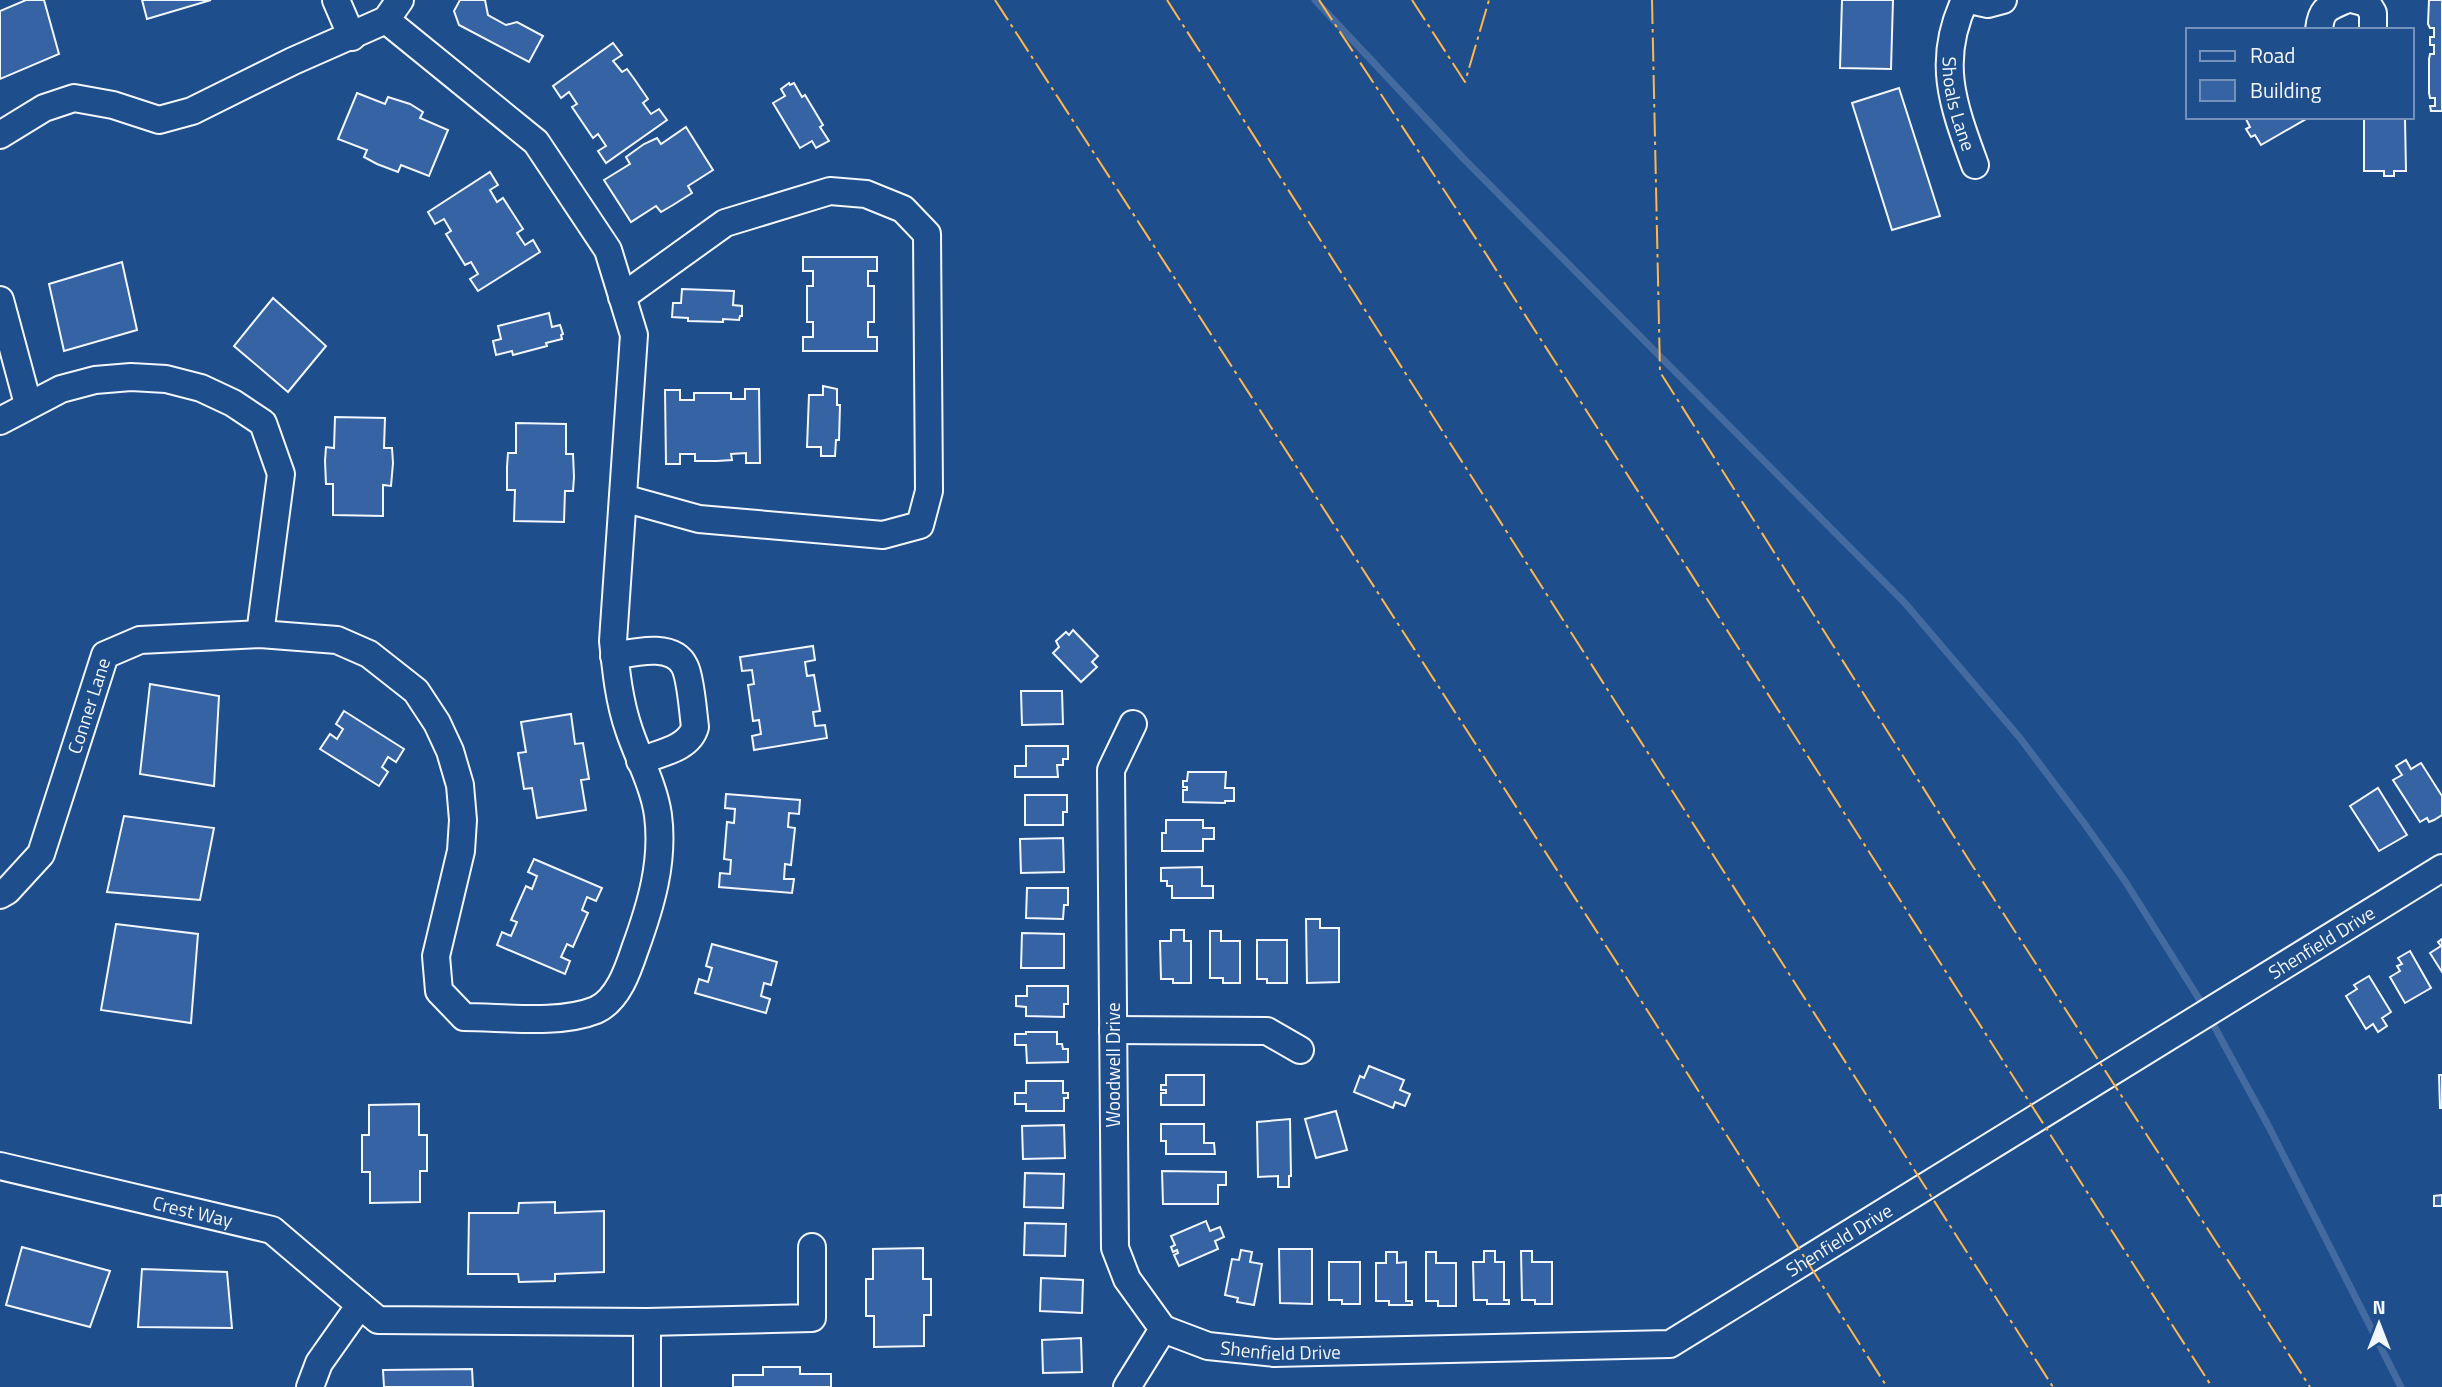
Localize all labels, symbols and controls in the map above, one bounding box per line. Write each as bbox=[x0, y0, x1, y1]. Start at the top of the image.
legend bbox=[2186, 28, 2414, 119]
text: Road bbox=[2250, 39, 2295, 71]
street label: Shoals Lane bbox=[1936, 56, 1984, 155]
text: Building bbox=[2250, 74, 2322, 106]
street label: Conner Lane bbox=[59, 654, 117, 757]
street label: Shenfield Drive bbox=[2262, 898, 2380, 986]
street label: Woodwell Drive bbox=[1098, 1002, 1127, 1128]
street label: Crest Way bbox=[150, 1187, 236, 1234]
street label: Shenfield Drive bbox=[1780, 1195, 1898, 1283]
north arrow bbox=[2344, 1289, 2414, 1359]
text: N bbox=[2372, 1292, 2386, 1321]
street label: Shenfield Drive bbox=[1219, 1332, 1341, 1367]

